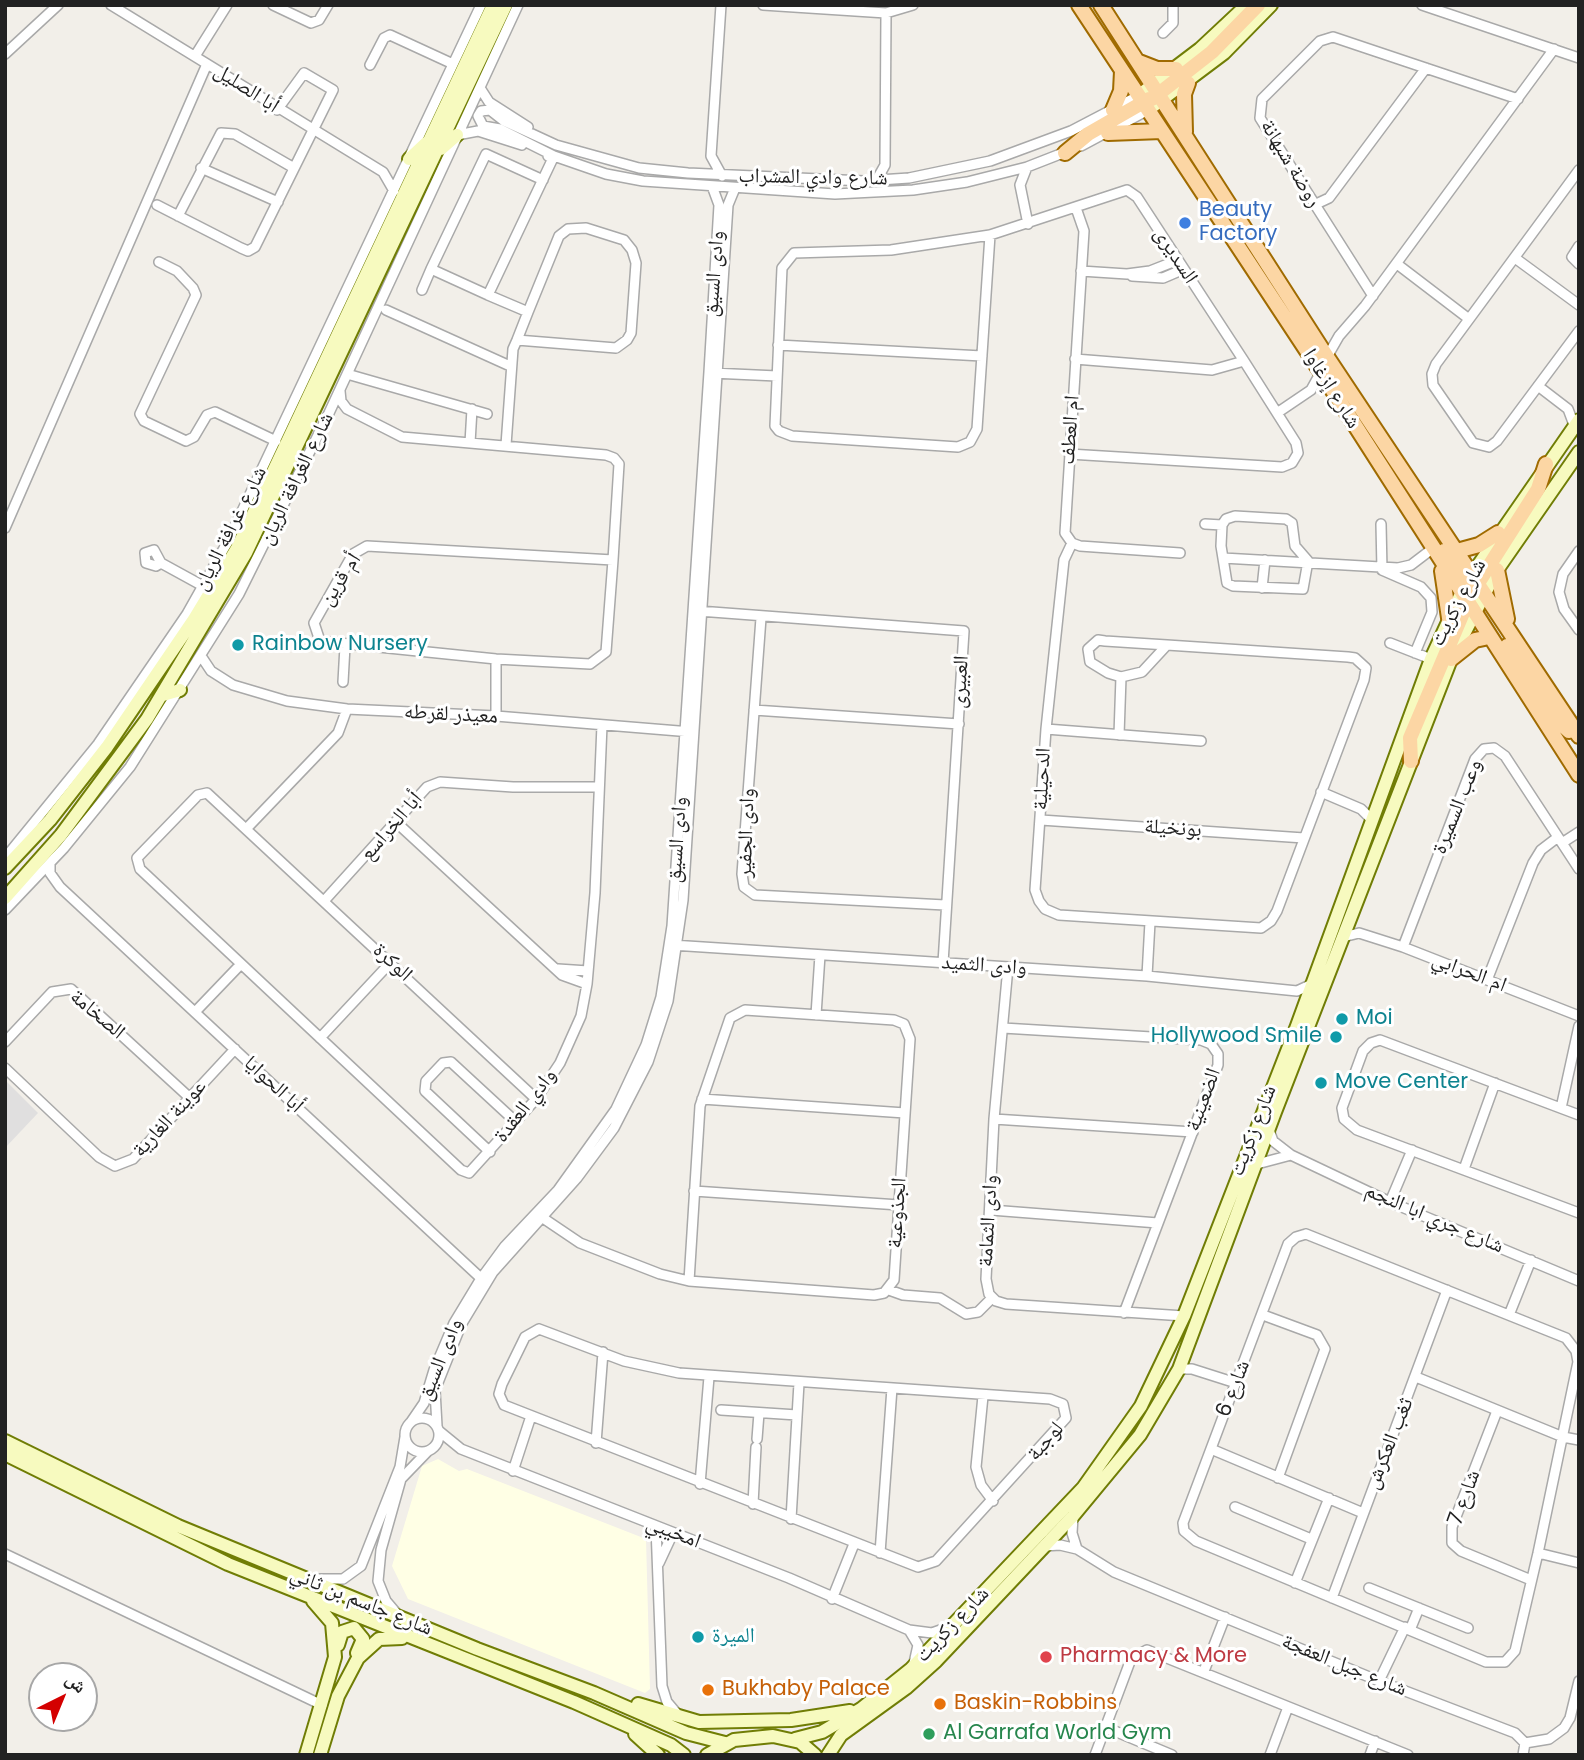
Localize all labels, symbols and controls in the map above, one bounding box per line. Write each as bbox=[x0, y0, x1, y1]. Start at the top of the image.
street label: أبا الصليل bbox=[209, 59, 283, 119]
street label: روضة شبهانة bbox=[1254, 115, 1326, 213]
street label: شارع وادي المشراب bbox=[738, 164, 888, 192]
place label: Beauty Factory bbox=[1199, 198, 1277, 248]
marker: Beauty Factory bbox=[1177, 215, 1193, 231]
street label: السديرى bbox=[1148, 223, 1202, 289]
street label: وادى السيق bbox=[699, 230, 731, 318]
street label: شارع إزغاوا bbox=[1297, 344, 1365, 434]
street label: ام العطف bbox=[1056, 395, 1086, 465]
street label: شارع الغرافة الريان bbox=[254, 409, 340, 549]
street label: شارع غرافة الريان bbox=[189, 463, 273, 595]
street label: أم قرين bbox=[315, 549, 367, 611]
street label: شارع زكريت bbox=[1426, 555, 1492, 651]
place label: Rainbow Nursery bbox=[252, 632, 428, 658]
marker: Rainbow Nursery bbox=[230, 637, 246, 653]
street label: العبيرى bbox=[947, 655, 975, 709]
street label: معيذر لقرطه bbox=[403, 700, 499, 730]
street label: الدحيلية bbox=[1029, 747, 1057, 811]
street label: وعب السميرة bbox=[1428, 756, 1488, 858]
street label: أبا الخراسع bbox=[355, 788, 429, 866]
street label: وادى الجفير bbox=[733, 788, 761, 878]
street label: وادى السيق bbox=[662, 796, 694, 884]
street label: بونخيلة bbox=[1143, 814, 1203, 844]
street label: الوكرة bbox=[367, 938, 417, 988]
street label: ام الحرابي bbox=[1428, 947, 1510, 999]
street label: وادى الثميد bbox=[941, 950, 1027, 982]
street label: الصخامة bbox=[64, 985, 130, 1045]
place label: Moi bbox=[1356, 1006, 1393, 1032]
marker: Moi bbox=[1334, 1011, 1350, 1027]
place label: Hollywood Smile bbox=[1151, 1024, 1322, 1050]
marker: Hollywood Smile bbox=[1328, 1029, 1344, 1045]
street label: أبا الحوايا bbox=[238, 1051, 308, 1119]
street label: وادي العقدة bbox=[489, 1064, 563, 1148]
street label: الضعينية bbox=[1181, 1065, 1227, 1135]
place label: Move Center bbox=[1335, 1070, 1468, 1096]
street label: عوينة الغارية bbox=[128, 1075, 212, 1163]
marker: Move Center bbox=[1313, 1075, 1329, 1091]
street label: شارع زكريت bbox=[1225, 1082, 1283, 1180]
street label: وادى الثمامة bbox=[974, 1174, 1004, 1268]
street label: الجذوعية bbox=[883, 1177, 913, 1249]
street label: شارع جري ابا النجم bbox=[1361, 1178, 1507, 1260]
street label: وادى السيق bbox=[413, 1315, 469, 1405]
street label: شارع 6 bbox=[1212, 1357, 1256, 1421]
street label: ثغب العكرش bbox=[1360, 1395, 1420, 1493]
street label: لوجبة bbox=[1022, 1417, 1070, 1467]
street label: شارع 7 bbox=[1443, 1467, 1487, 1529]
street label: امخيبي bbox=[642, 1511, 704, 1555]
street label: شارع جاسم بن ثاني bbox=[286, 1562, 436, 1642]
street label: شارع زكريت bbox=[911, 1582, 995, 1668]
place label: الميرة bbox=[712, 1624, 755, 1650]
marker: الميرة bbox=[690, 1629, 706, 1645]
street label: شارع جبل العفجة bbox=[1278, 1629, 1410, 1703]
place label: Pharmacy & More bbox=[1060, 1644, 1247, 1670]
marker: Pharmacy & More bbox=[1038, 1649, 1054, 1665]
north arrow bbox=[28, 1662, 98, 1732]
text: ش bbox=[60, 1666, 93, 1699]
place label: Bukhaby Palace bbox=[722, 1677, 890, 1703]
marker: Bukhaby Palace bbox=[700, 1682, 716, 1698]
place label: Baskin-Robbins bbox=[954, 1691, 1117, 1717]
marker: Baskin-Robbins bbox=[932, 1696, 948, 1712]
place label: Al Garrafa World Gym bbox=[943, 1721, 1172, 1747]
marker: Al Garrafa World Gym bbox=[921, 1726, 937, 1742]

